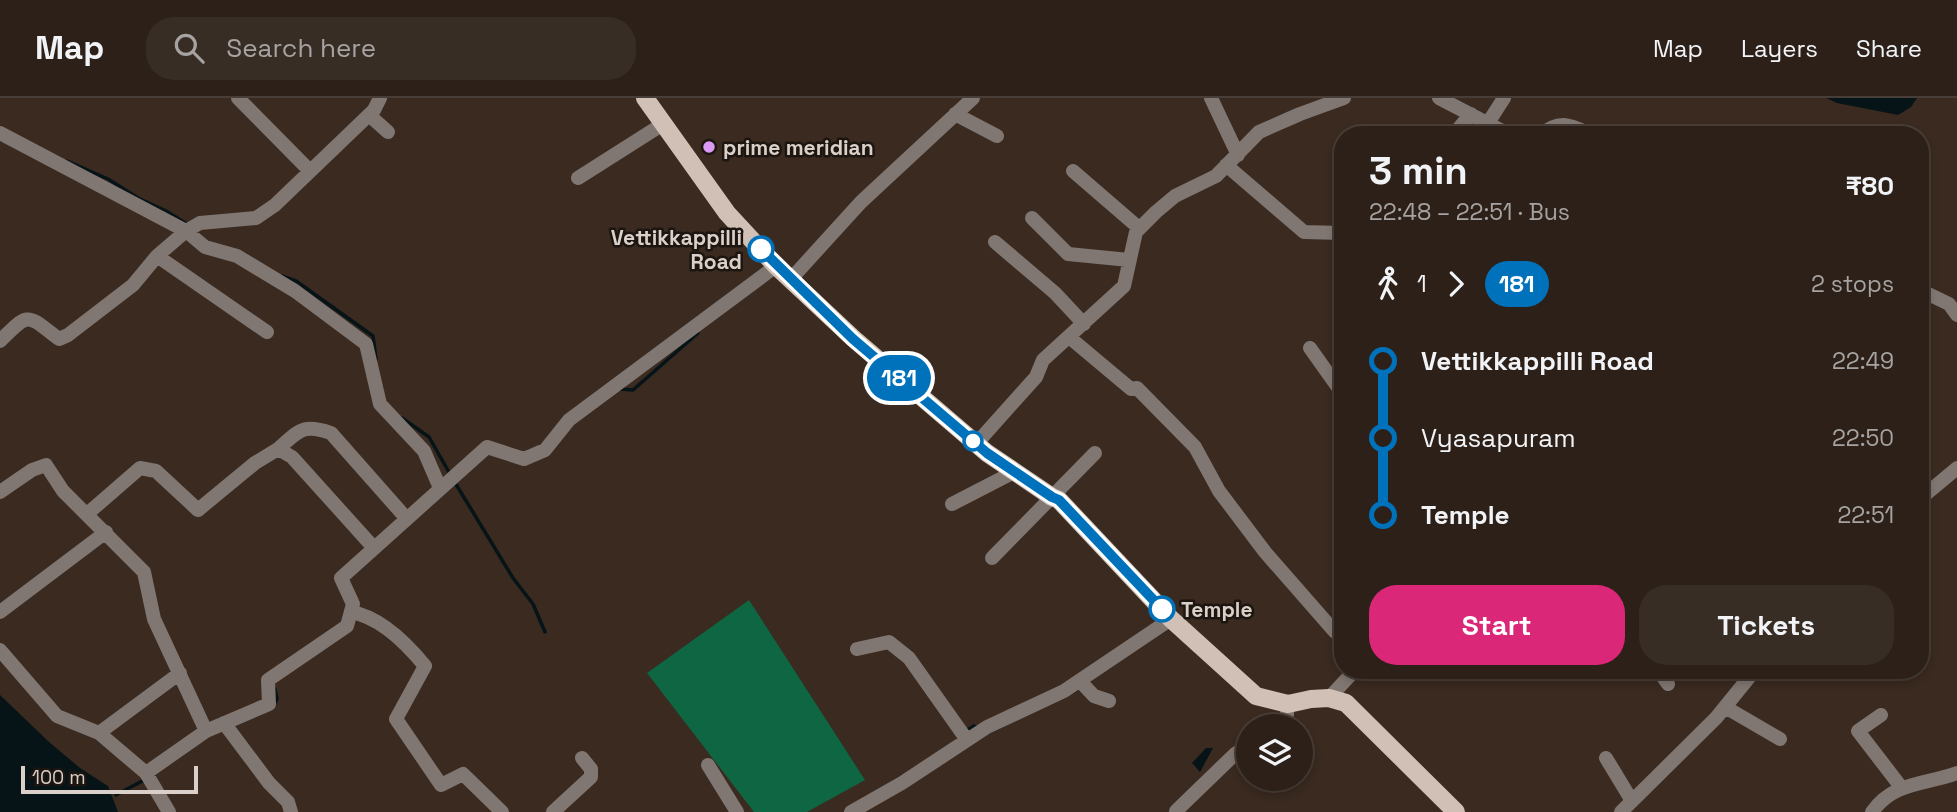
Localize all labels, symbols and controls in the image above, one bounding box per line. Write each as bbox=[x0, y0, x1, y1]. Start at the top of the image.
search box bbox=[146, 17, 636, 80]
text: Map bbox=[35, 27, 104, 69]
icon: search bbox=[170, 29, 208, 67]
text: Search here bbox=[226, 31, 376, 65]
text: Map bbox=[1653, 33, 1703, 64]
text: Layers bbox=[1741, 33, 1818, 64]
text: Share bbox=[1856, 33, 1922, 64]
place label: prime meridian bbox=[723, 134, 874, 161]
marker: prime meridian bbox=[701, 139, 717, 155]
text: 3 min bbox=[1369, 147, 1468, 195]
text: ₹80 bbox=[1845, 169, 1894, 203]
text: 22:48 – 22:51 · Bus bbox=[1369, 197, 1570, 227]
place label: Vettikkappilli Road bbox=[611, 224, 742, 275]
marker: Vettikkappilli Road bbox=[748, 236, 774, 262]
icon: walk bbox=[1369, 265, 1407, 303]
icon: forward bbox=[1437, 265, 1475, 303]
text: 181 bbox=[1499, 268, 1535, 299]
text: 1 bbox=[1417, 269, 1427, 299]
text: 2 stops bbox=[1811, 269, 1894, 299]
text: Vettikkappilli Road bbox=[1421, 344, 1654, 378]
text: 22:49 bbox=[1832, 346, 1894, 376]
line badge: 181 bbox=[859, 355, 939, 401]
text: 181 bbox=[881, 362, 917, 393]
text: Vyasapuram bbox=[1421, 421, 1576, 455]
text: 22:50 bbox=[1832, 423, 1894, 453]
unlabelled marker bbox=[963, 431, 983, 451]
text: Temple bbox=[1421, 498, 1510, 532]
text: 22:51 bbox=[1837, 500, 1894, 530]
button: Start bbox=[1369, 585, 1625, 665]
button: Tickets bbox=[1639, 585, 1894, 665]
marker: Temple bbox=[1149, 596, 1175, 622]
place label: Temple bbox=[1181, 596, 1253, 623]
map controls bbox=[1236, 714, 1313, 791]
button: layers bbox=[1236, 714, 1313, 791]
scale bar bbox=[21, 763, 198, 795]
text: 100 m bbox=[32, 765, 86, 790]

